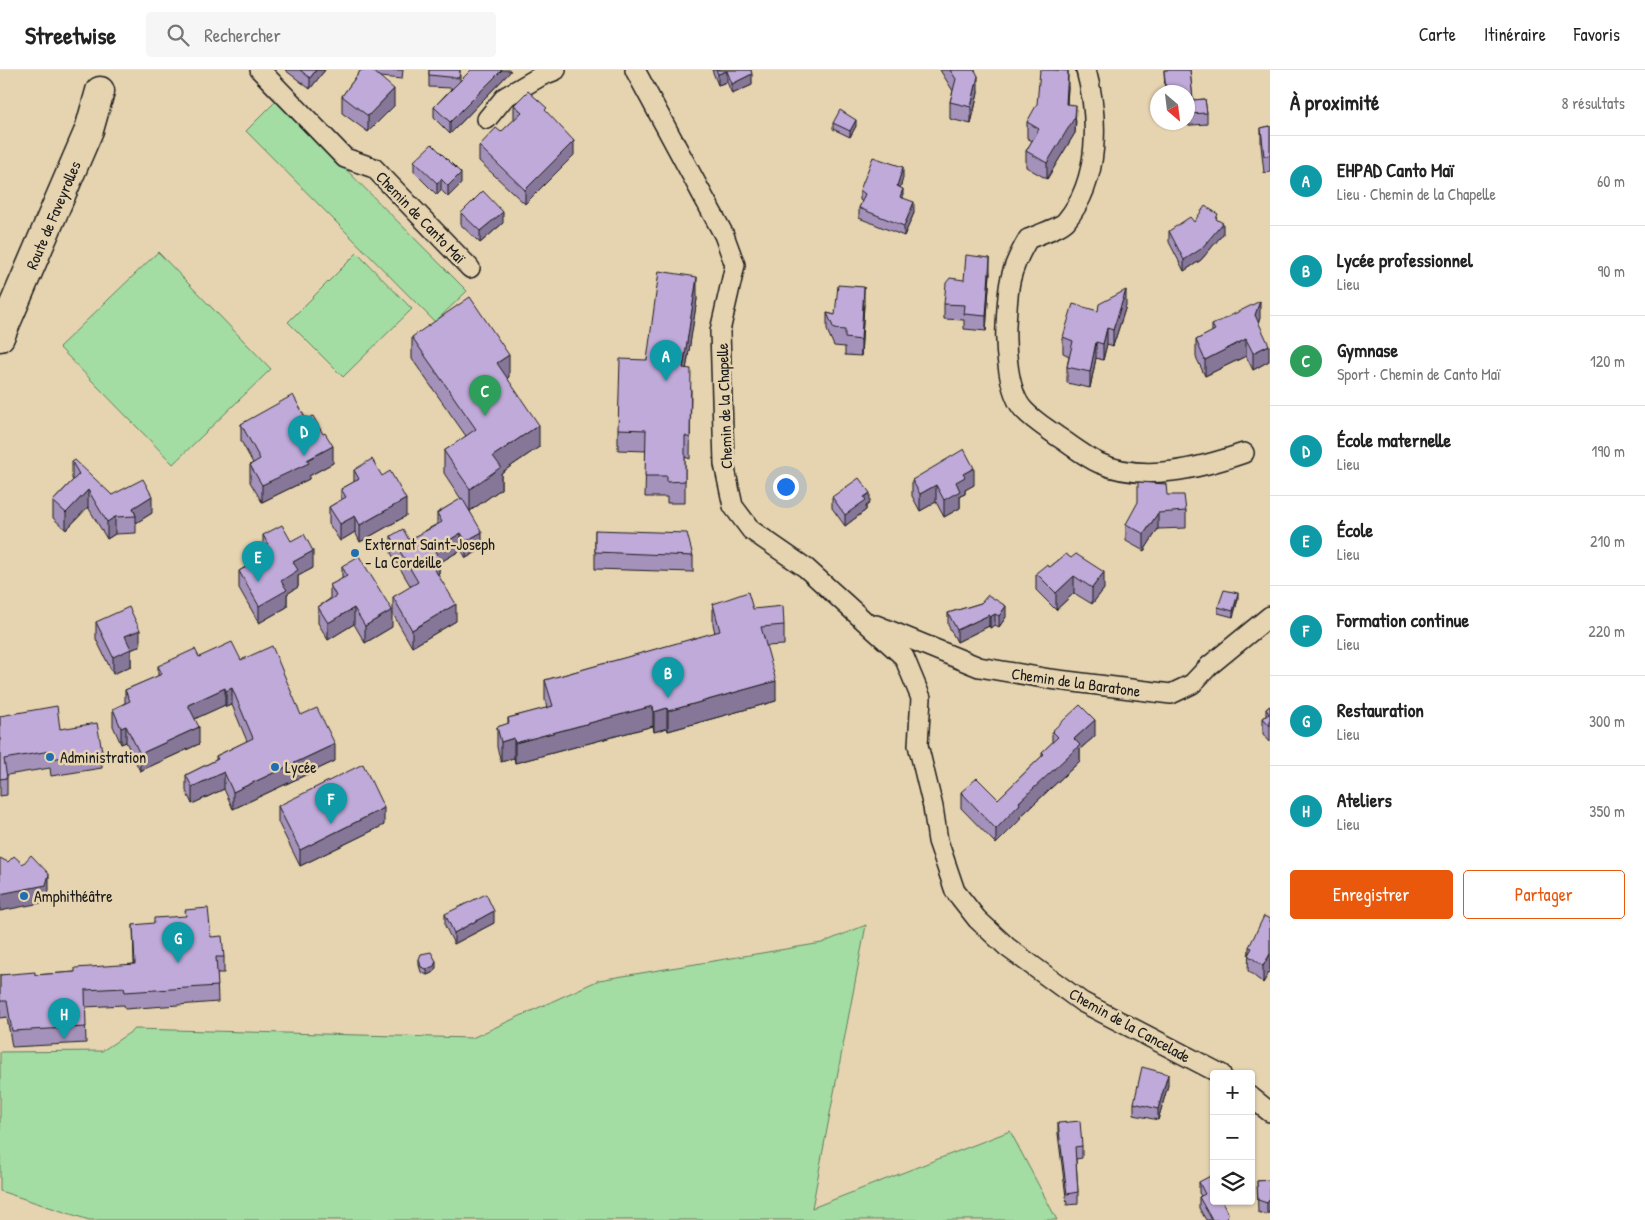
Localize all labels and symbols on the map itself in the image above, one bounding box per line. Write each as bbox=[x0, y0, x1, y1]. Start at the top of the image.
north arrow bbox=[1150, 85, 1195, 130]
street label: Route de Faveyrolles bbox=[20, 157, 86, 273]
street label: Chemin de Canto Maï bbox=[371, 166, 471, 268]
pin: A bbox=[650, 340, 682, 381]
street label: Chemin de la Chapelle bbox=[711, 342, 737, 469]
pin: C bbox=[469, 375, 501, 416]
pin: D bbox=[288, 415, 320, 456]
your location bbox=[773, 474, 799, 500]
place label: Externat Saint-Joseph - La Cordeille bbox=[365, 533, 495, 573]
pin: E bbox=[242, 541, 274, 582]
marker: Externat Saint-Joseph - La Cordeille bbox=[349, 547, 361, 559]
pin: B bbox=[652, 657, 684, 698]
street label: Chemin de la Baratone bbox=[1010, 662, 1143, 702]
place label: Administration bbox=[60, 746, 146, 768]
marker: Administration bbox=[44, 751, 56, 763]
place label: Lycée bbox=[285, 756, 317, 778]
marker: Lycée bbox=[269, 761, 281, 773]
pin: F bbox=[315, 783, 347, 824]
place label: Amphithéâtre bbox=[34, 885, 113, 907]
marker: Amphithéâtre bbox=[18, 890, 30, 902]
pin: G bbox=[162, 922, 194, 963]
street label: Chemin de la Cancelade bbox=[1065, 982, 1195, 1068]
pin: H bbox=[48, 998, 80, 1039]

